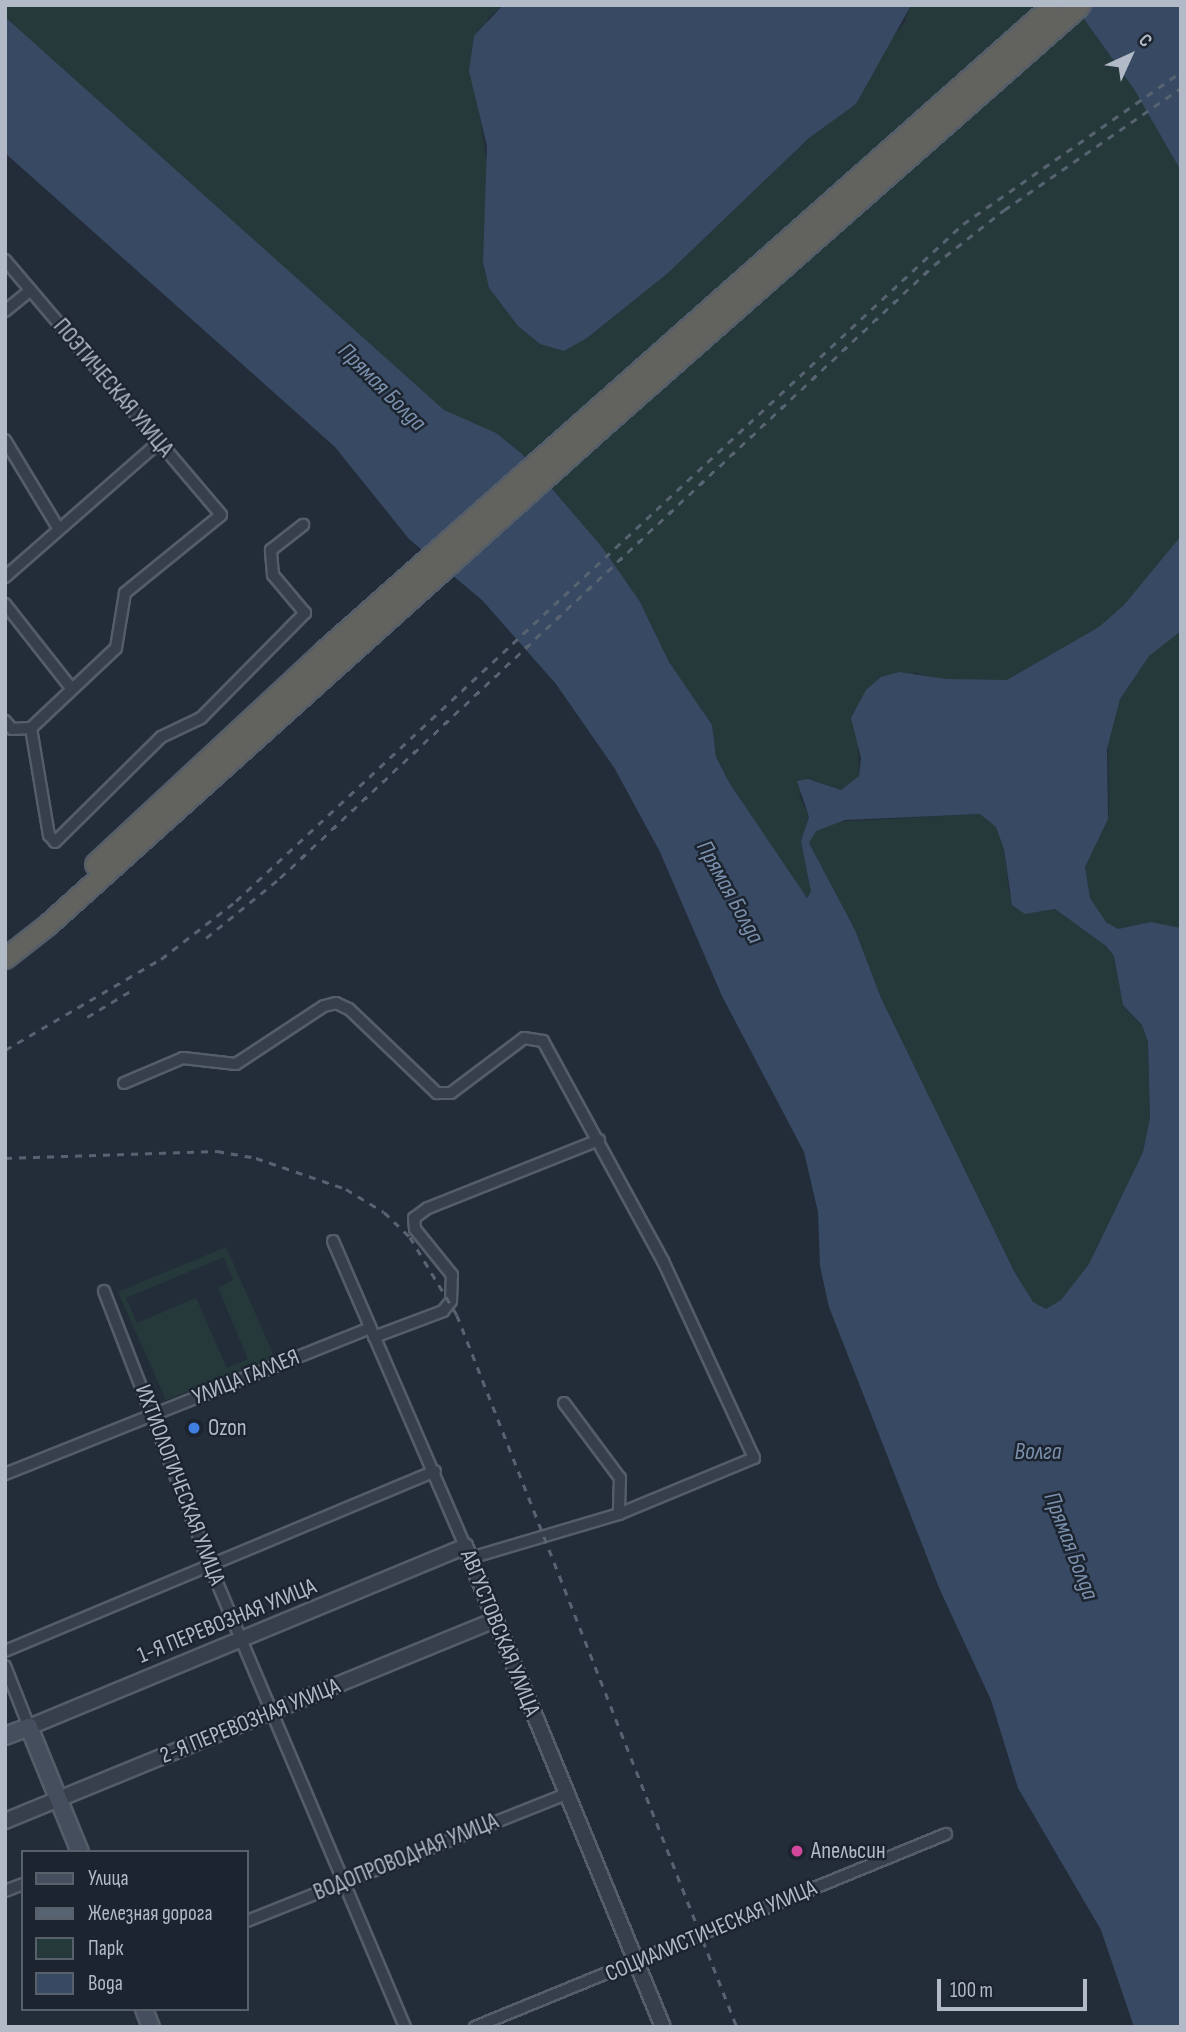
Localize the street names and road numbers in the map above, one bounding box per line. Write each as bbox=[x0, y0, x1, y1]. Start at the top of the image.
street label: ПОЭТИЧЕСКАЯ УЛИЦА bbox=[47, 313, 179, 463]
street label: УЛИЦА ГАЛЛЕЯ bbox=[189, 1343, 303, 1411]
street label: ИХТИОЛОГИЧЕСКАЯ УЛИЦА bbox=[129, 1381, 231, 1589]
street label: АВГУСТОВСКАЯ УЛИЦА bbox=[454, 1546, 546, 1720]
street label: 1-Я ПЕРЕВОЗНАЯ УЛИЦА bbox=[134, 1573, 320, 1669]
street label: 2-Я ПЕРЕВОЗНАЯ УЛИЦА bbox=[156, 1672, 344, 1770]
street label: ВОДОПРОВОДНАЯ УЛИЦА bbox=[310, 1807, 502, 1907]
street label: СОЦИАЛИСТИЧЕСКАЯ УЛИЦА bbox=[601, 1874, 821, 1988]

